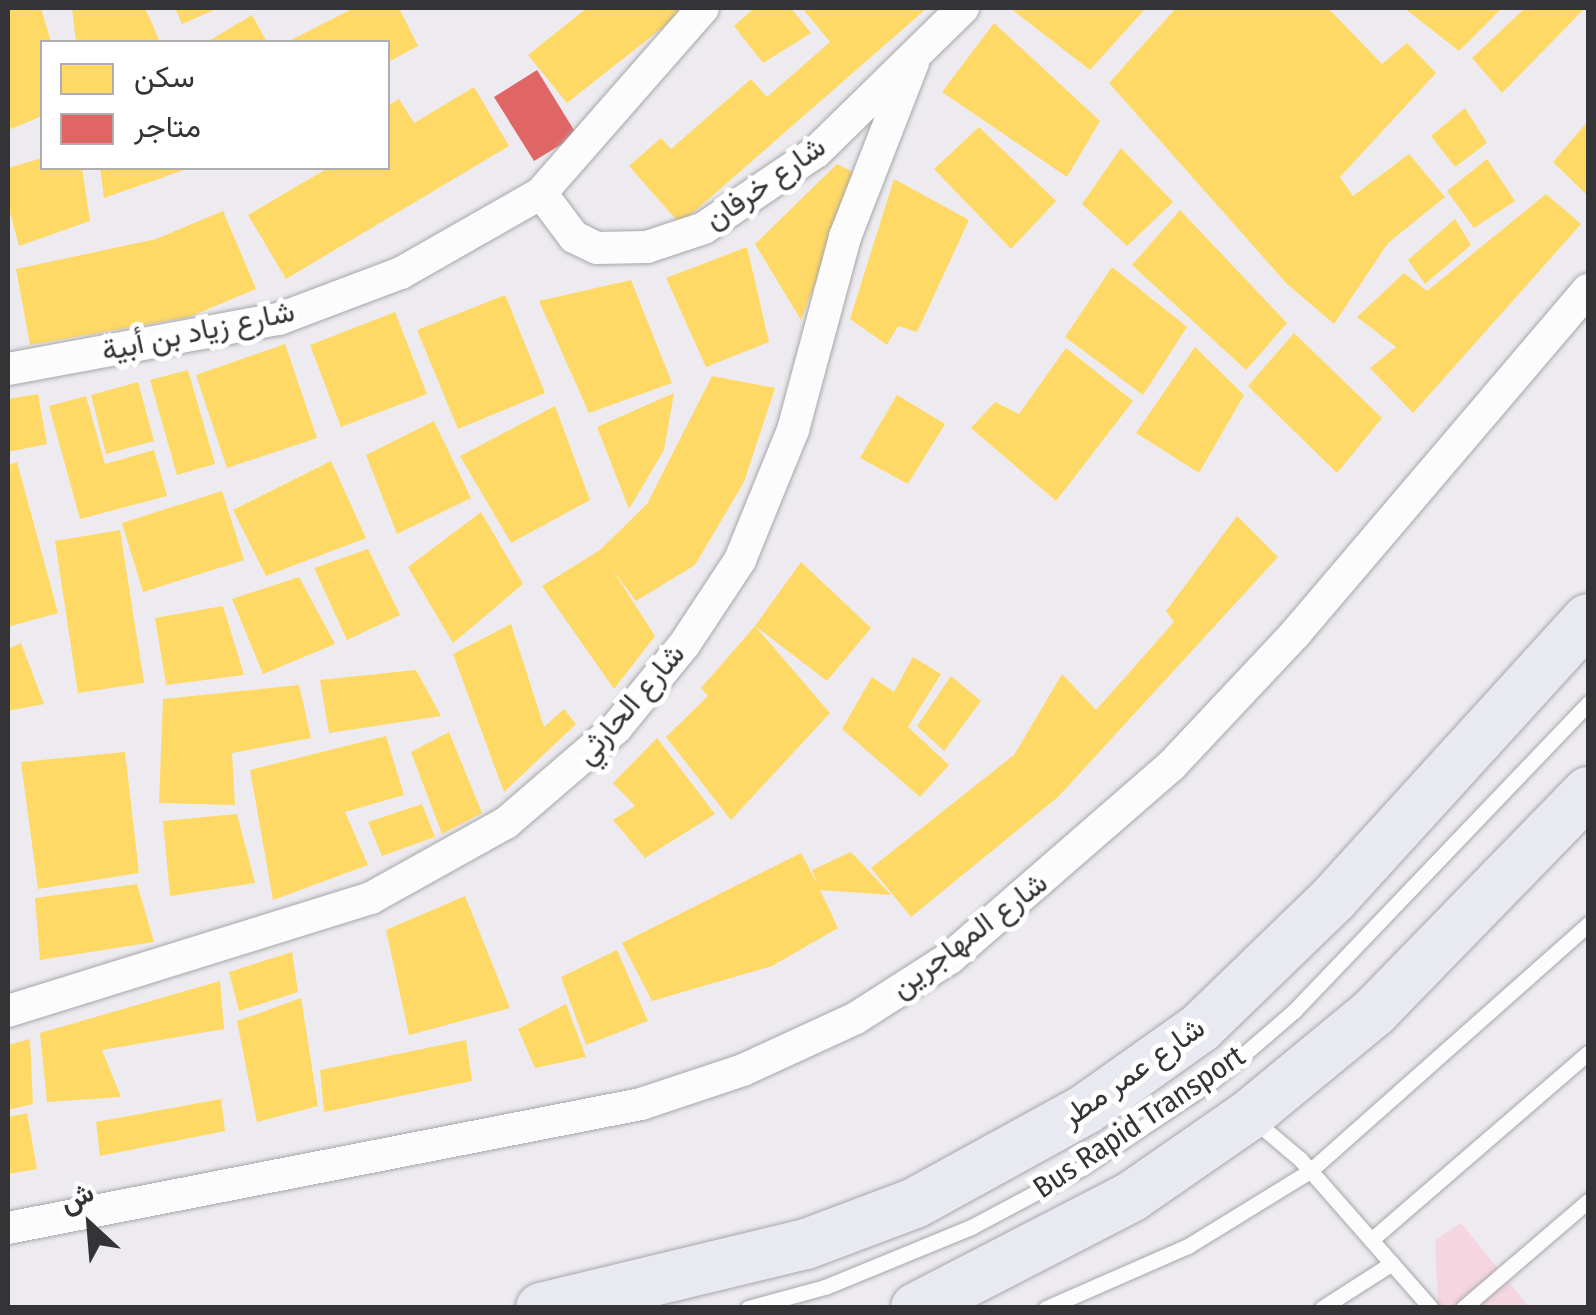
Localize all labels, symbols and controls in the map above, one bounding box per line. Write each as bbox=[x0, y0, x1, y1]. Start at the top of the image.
legend bbox=[40, 40, 390, 170]
text: سكن bbox=[134, 59, 195, 95]
text: متاجر bbox=[134, 109, 201, 145]
street label: شارع خرفان bbox=[698, 128, 832, 238]
street label: شارع زياد بن أبية bbox=[98, 293, 298, 369]
street label: شارع الحارثي bbox=[568, 636, 692, 772]
street label: شارع المهاجرين bbox=[884, 864, 1054, 1006]
street label: شارع عمر مطر bbox=[1054, 1009, 1212, 1135]
street label: Bus Rapid Transport bbox=[1026, 1038, 1252, 1206]
north arrow bbox=[40, 1175, 140, 1275]
text: ش bbox=[54, 1175, 99, 1220]

